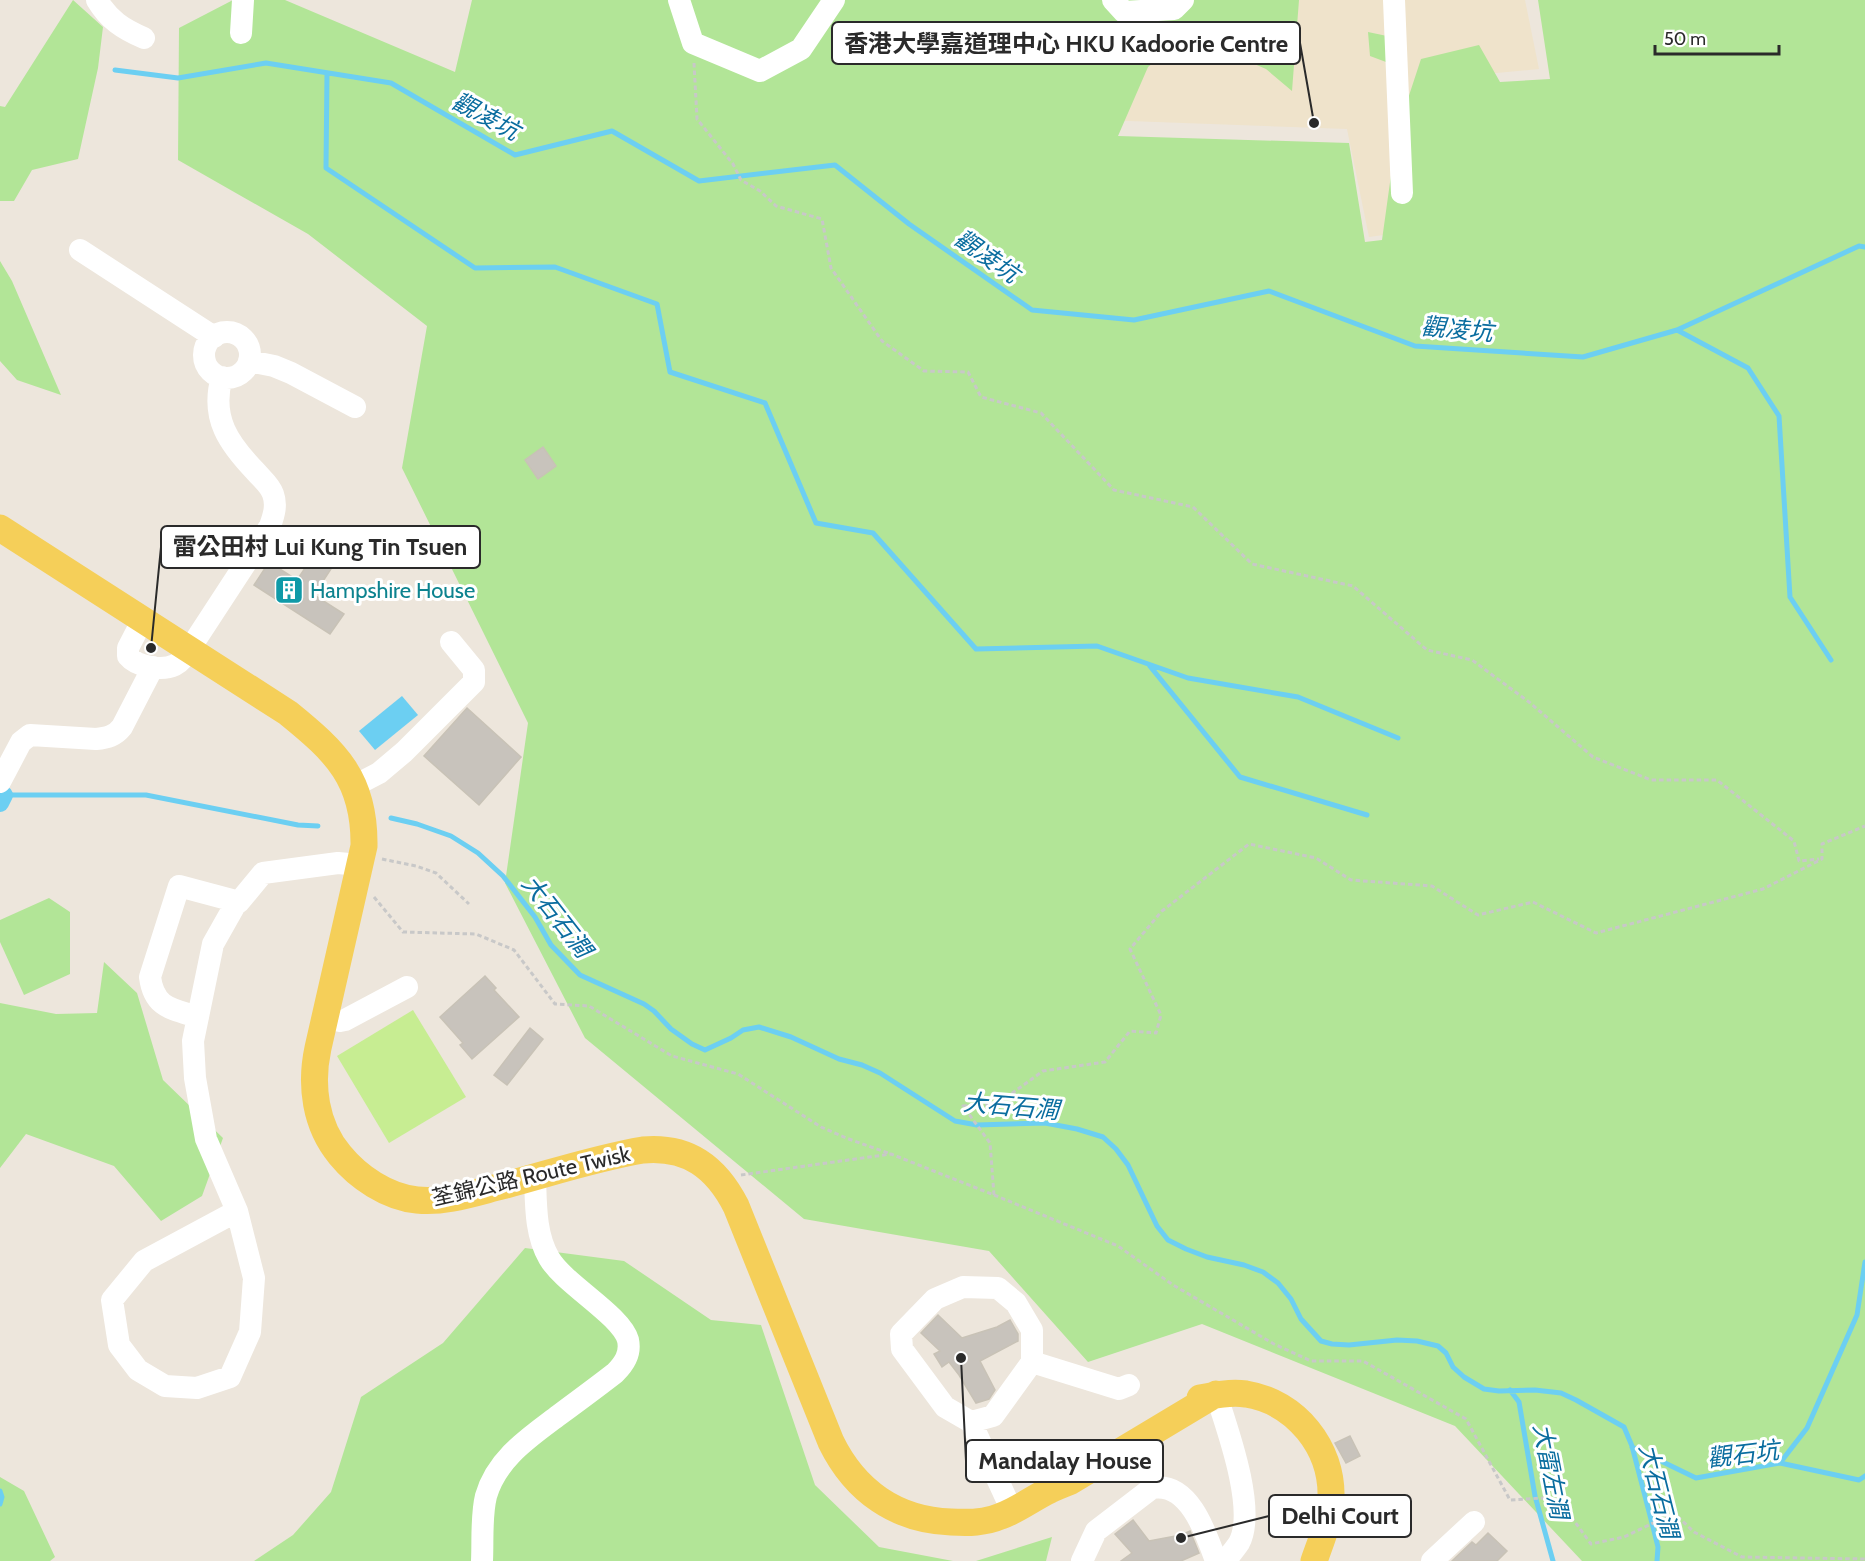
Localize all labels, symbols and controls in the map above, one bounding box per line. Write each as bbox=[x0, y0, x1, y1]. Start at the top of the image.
scale bar bbox=[1655, 18, 1780, 56]
callout: 香港大學嘉道理中心 HKU Kadoorie Centre bbox=[832, 22, 1300, 64]
text: 50 m bbox=[1664, 28, 1706, 50]
text: 香港大學嘉道理中心 HKU Kadoorie Centre bbox=[844, 29, 1288, 58]
water label: 觀凌坑 bbox=[447, 86, 527, 147]
water label: 觀凌坑 bbox=[949, 223, 1027, 290]
water label: 觀凌坑 bbox=[1420, 311, 1497, 347]
callout: 雷公田村 Lui Kung Tin Tsuen bbox=[161, 526, 480, 568]
text: 雷公田村 Lui Kung Tin Tsuen bbox=[173, 532, 467, 561]
building icon: Hampshire House bbox=[273, 574, 305, 606]
place label: Hampshire House bbox=[310, 577, 475, 604]
water label: 大石石澗 bbox=[516, 869, 600, 965]
water label: 大石石澗 bbox=[962, 1087, 1063, 1125]
street label: 荃錦公路 Route Twisk bbox=[429, 1140, 633, 1212]
water label: 大雷左澗 bbox=[1528, 1421, 1575, 1524]
water label: 觀石坑 bbox=[1706, 1435, 1783, 1473]
callout: Mandalay House bbox=[966, 1440, 1163, 1482]
water label: 大石石澗 bbox=[1633, 1441, 1685, 1544]
text: Mandalay House bbox=[978, 1446, 1152, 1475]
callout: Delhi Court bbox=[1269, 1495, 1411, 1537]
text: Delhi Court bbox=[1281, 1501, 1399, 1530]

